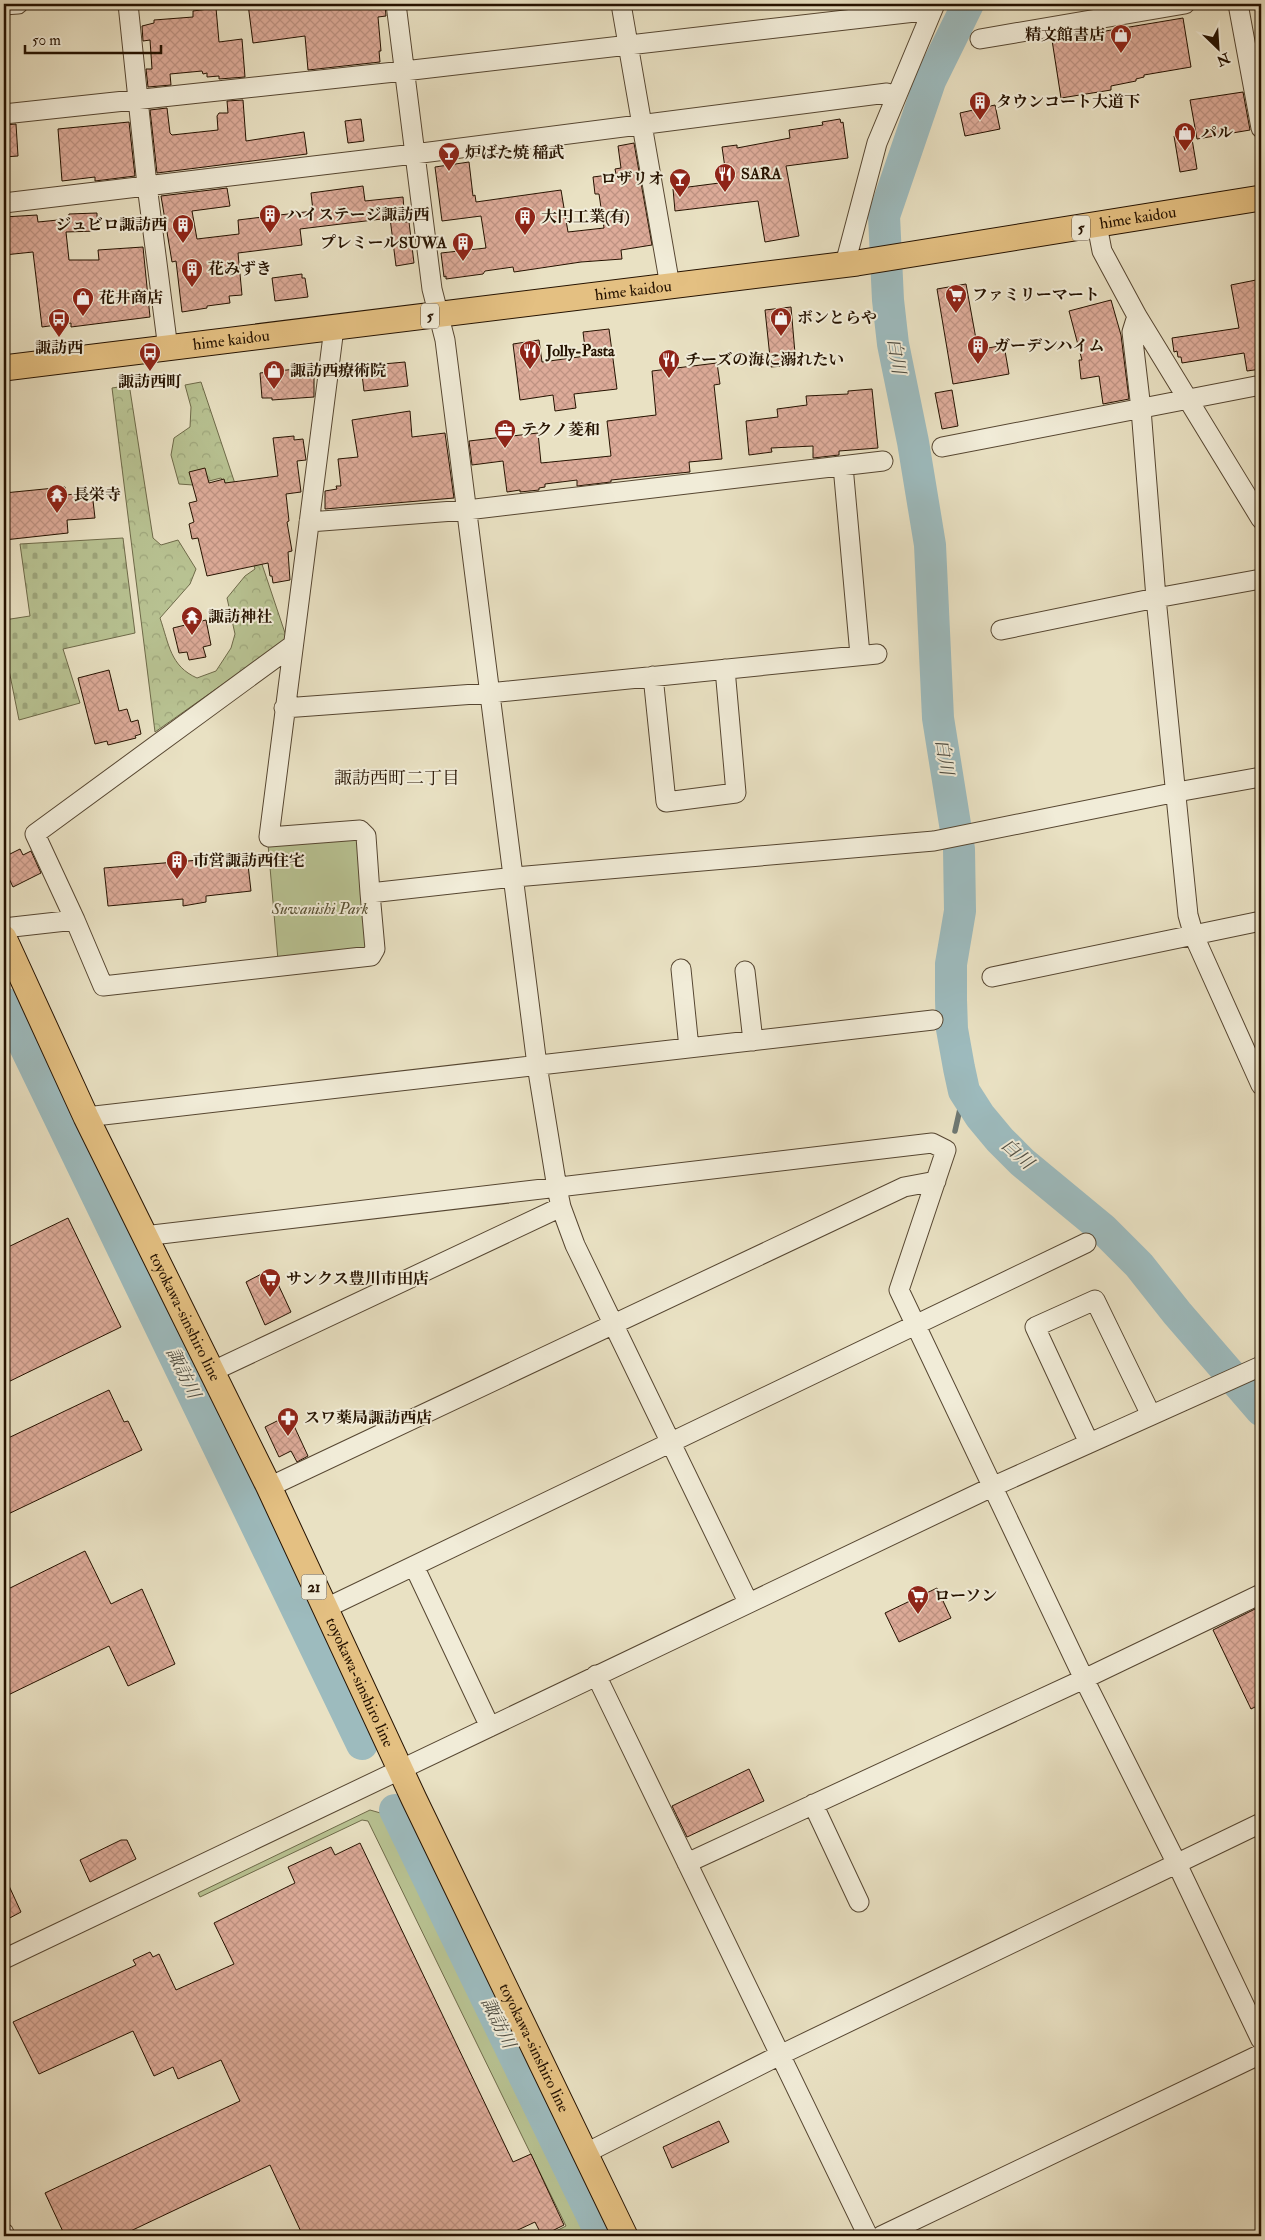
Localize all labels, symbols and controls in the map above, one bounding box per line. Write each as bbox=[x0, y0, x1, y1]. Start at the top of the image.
scale bar bbox=[25, 22, 161, 54]
north arrow bbox=[1192, 22, 1242, 72]
shop icon: 精文館書店 bbox=[1109, 23, 1133, 54]
place label: 精文館書店 bbox=[1025, 25, 1105, 45]
text: 50 m bbox=[32, 31, 61, 50]
text: N bbox=[1214, 49, 1233, 70]
building icon: タウンコート大道下 bbox=[968, 90, 992, 121]
place label: タウンコート大道下 bbox=[996, 92, 1140, 112]
shop icon: パル bbox=[1173, 121, 1197, 152]
place label: パル bbox=[1201, 123, 1233, 143]
bar icon: 炉ばた焼 稲武 bbox=[437, 141, 461, 172]
place label: 炉ばた焼 稲武 bbox=[465, 143, 564, 163]
restaurant icon: SARA bbox=[713, 162, 737, 193]
place label: SARA bbox=[741, 164, 783, 184]
bar icon: ロザリオ bbox=[668, 167, 692, 198]
place label: ロザリオ bbox=[600, 169, 664, 189]
street label: hime kaidou bbox=[1098, 202, 1178, 234]
building icon: ハイステージ諏訪西 bbox=[258, 203, 282, 234]
place label: ハイステージ諏訪西 bbox=[286, 205, 429, 225]
building icon: 大円工業(有) bbox=[513, 205, 537, 236]
place label: 大円工業(有) bbox=[541, 207, 630, 227]
building icon: ジュビロ諏訪西 bbox=[171, 213, 195, 244]
place label: ジュビロ諏訪西 bbox=[55, 215, 167, 235]
road number: 5 bbox=[1072, 216, 1090, 240]
building icon: プレミールSUWA bbox=[451, 231, 475, 262]
place label: プレミールSUWA bbox=[320, 233, 448, 253]
building icon: 花みずき bbox=[180, 257, 204, 288]
place label: 花みずき bbox=[208, 259, 272, 279]
street label: hime kaidou bbox=[594, 276, 673, 305]
supermarket icon: ファミリーマート bbox=[944, 283, 968, 314]
place label: ファミリーマート bbox=[972, 285, 1100, 305]
shop icon: 花井商店 bbox=[71, 286, 95, 317]
place label: 花井商店 bbox=[99, 288, 163, 308]
road number: 5 bbox=[421, 304, 439, 328]
shop icon: ボンとらや bbox=[769, 306, 793, 337]
bus stop icon: 諏訪西 bbox=[47, 307, 71, 338]
place label: ボンとらや bbox=[797, 308, 877, 328]
street label: hime kaidou bbox=[192, 325, 271, 355]
building icon: ガーデンハイム bbox=[966, 334, 990, 365]
water label: 白川 bbox=[882, 336, 910, 378]
place label: ガーデンハイム bbox=[994, 336, 1105, 356]
place label: 諏訪西 bbox=[35, 338, 83, 358]
restaurant icon: Jolly-Pasta bbox=[518, 339, 542, 370]
bus stop icon: 諏訪西町 bbox=[138, 341, 162, 372]
place label: Jolly-Pasta bbox=[545, 341, 615, 362]
restaurant icon: チーズの海に溺れたい bbox=[657, 348, 681, 379]
place label: チーズの海に溺れたい bbox=[685, 350, 844, 370]
shop icon: 諏訪西療術院 bbox=[262, 359, 286, 390]
place label: 諏訪西療術院 bbox=[290, 361, 386, 381]
place label: 諏訪西町 bbox=[118, 372, 182, 392]
office icon: テクノ菱和 bbox=[493, 418, 517, 449]
place label: テクノ菱和 bbox=[521, 420, 600, 440]
temple icon: 長栄寺 bbox=[45, 483, 69, 514]
place label: 長栄寺 bbox=[73, 485, 121, 505]
temple icon: 諏訪神社 bbox=[180, 605, 204, 636]
place label: 諏訪神社 bbox=[208, 607, 272, 627]
water label: 白川 bbox=[930, 737, 958, 779]
district label: 諏訪西町二丁目 bbox=[334, 767, 460, 790]
building icon: 市営諏訪西住宅 bbox=[165, 849, 189, 880]
place label: 市営諏訪西住宅 bbox=[193, 851, 305, 871]
park label: Suwanishi Park bbox=[271, 899, 369, 919]
water label: 白川 bbox=[996, 1133, 1040, 1176]
street label: toyokawa-sinshiro line bbox=[145, 1249, 225, 1385]
supermarket icon: サンクス豊川市田店 bbox=[258, 1267, 282, 1298]
place label: サンクス豊川市田店 bbox=[286, 1269, 429, 1289]
water label: 諏訪川 bbox=[161, 1344, 206, 1404]
pharmacy icon: スワ薬局諏訪西店 bbox=[276, 1406, 300, 1437]
place label: スワ薬局諏訪西店 bbox=[304, 1408, 432, 1428]
road number: 21 bbox=[302, 1574, 326, 1600]
supermarket icon: ローソン bbox=[906, 1584, 930, 1615]
place label: ローソン bbox=[934, 1586, 997, 1606]
street label: toyokawa-sinshiro line bbox=[321, 1614, 399, 1751]
street label: toyokawa-sinshiro line bbox=[494, 1980, 574, 2116]
water label: 諏訪川 bbox=[476, 1994, 521, 2054]

